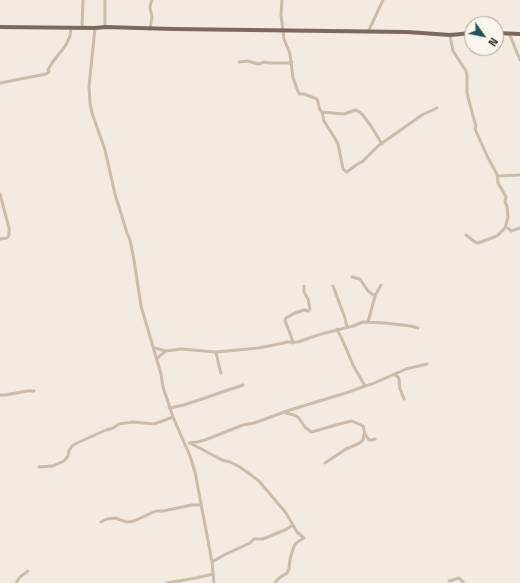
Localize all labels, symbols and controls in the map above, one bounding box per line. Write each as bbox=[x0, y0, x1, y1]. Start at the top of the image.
north arrow bbox=[464, 16, 504, 56]
text: N bbox=[484, 34, 502, 50]

